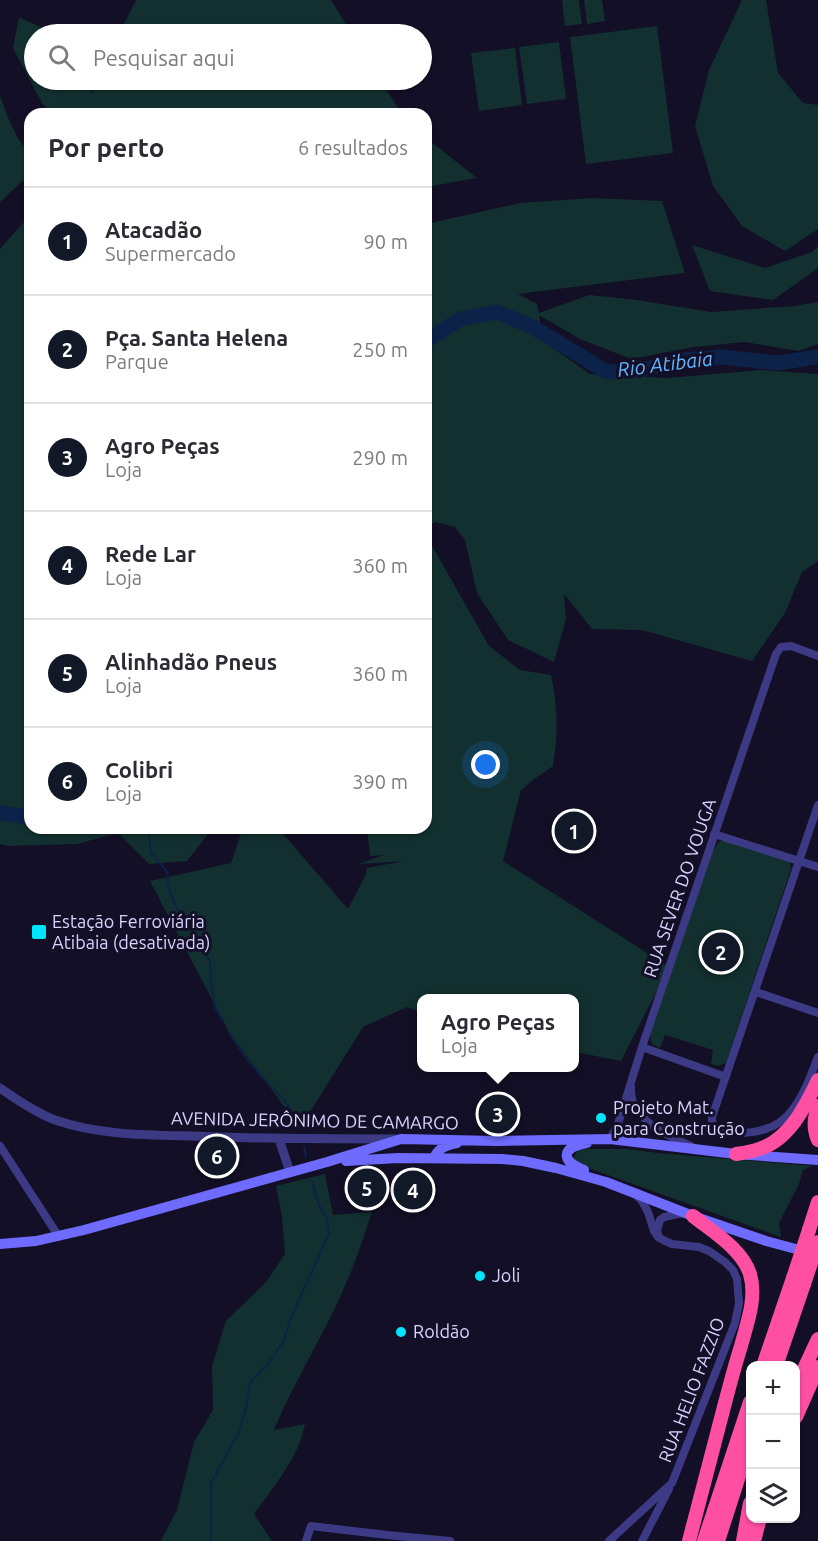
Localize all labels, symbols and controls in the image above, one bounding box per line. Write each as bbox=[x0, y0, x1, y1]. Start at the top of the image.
search box bbox=[24, 24, 432, 90]
icon: search bbox=[45, 41, 78, 74]
text: Pesquisar aqui bbox=[93, 45, 235, 70]
text: Por perto bbox=[48, 133, 164, 162]
text: 6 resultados bbox=[298, 136, 408, 159]
text: Atacadão bbox=[105, 217, 202, 242]
text: 1 bbox=[62, 230, 73, 253]
text: 90 m bbox=[364, 230, 408, 253]
text: Supermercado bbox=[105, 242, 236, 265]
text: Pça. Santa Helena bbox=[105, 325, 288, 350]
text: 2 bbox=[62, 338, 73, 361]
text: 250 m bbox=[352, 338, 408, 361]
water label: Rio Atibaia bbox=[616, 346, 714, 381]
text: Parque bbox=[105, 350, 169, 373]
text: Agro Peças bbox=[105, 433, 220, 458]
text: 3 bbox=[62, 446, 73, 469]
text: 290 m bbox=[352, 446, 408, 469]
text: Loja bbox=[105, 458, 142, 481]
text: Rede Lar bbox=[105, 541, 196, 566]
text: 4 bbox=[62, 554, 73, 577]
text: 360 m bbox=[352, 554, 408, 577]
text: Loja bbox=[105, 566, 142, 589]
text: Alinhadão Pneus bbox=[105, 649, 277, 674]
text: 5 bbox=[62, 662, 73, 685]
text: 360 m bbox=[352, 662, 408, 685]
text: Loja bbox=[105, 674, 142, 697]
your location bbox=[471, 750, 500, 779]
text: Colibri bbox=[105, 757, 173, 782]
text: 6 bbox=[62, 770, 73, 793]
text: 390 m bbox=[352, 770, 408, 793]
text: Loja bbox=[105, 782, 142, 805]
street label: RUA SEVER DO VOUGA bbox=[639, 795, 719, 980]
pin: 1 bbox=[554, 808, 594, 854]
place label: Estação Ferroviária Atibaia (desativada) bbox=[52, 911, 210, 953]
marker: Estação Ferroviária Atibaia (desativada) bbox=[30, 923, 48, 941]
pin: 2 bbox=[702, 930, 740, 974]
popup bbox=[417, 994, 579, 1072]
text: Agro Peças bbox=[441, 1009, 555, 1034]
text: Loja bbox=[441, 1034, 478, 1057]
pin: 3 bbox=[478, 1092, 518, 1136]
place label: Projeto Mat. para Construção bbox=[613, 1097, 745, 1138]
street label: AVENIDA JERÔNIMO DE CAMARGO bbox=[171, 1107, 459, 1133]
marker: Projeto Mat. para Construção bbox=[594, 1111, 608, 1125]
pin: 6 bbox=[198, 1134, 236, 1178]
pin: 5 bbox=[348, 1166, 386, 1210]
pin: 4 bbox=[394, 1168, 432, 1212]
place label: Joli bbox=[492, 1265, 520, 1285]
marker: Joli bbox=[473, 1269, 487, 1283]
street label: RUA HELIO FAZZIO bbox=[654, 1314, 728, 1465]
place label: Roldão bbox=[413, 1321, 470, 1341]
marker: Roldão bbox=[394, 1325, 408, 1339]
map controls bbox=[746, 1361, 800, 1523]
button: + bbox=[746, 1361, 800, 1415]
button: − bbox=[746, 1415, 800, 1469]
button: layers bbox=[746, 1469, 800, 1523]

